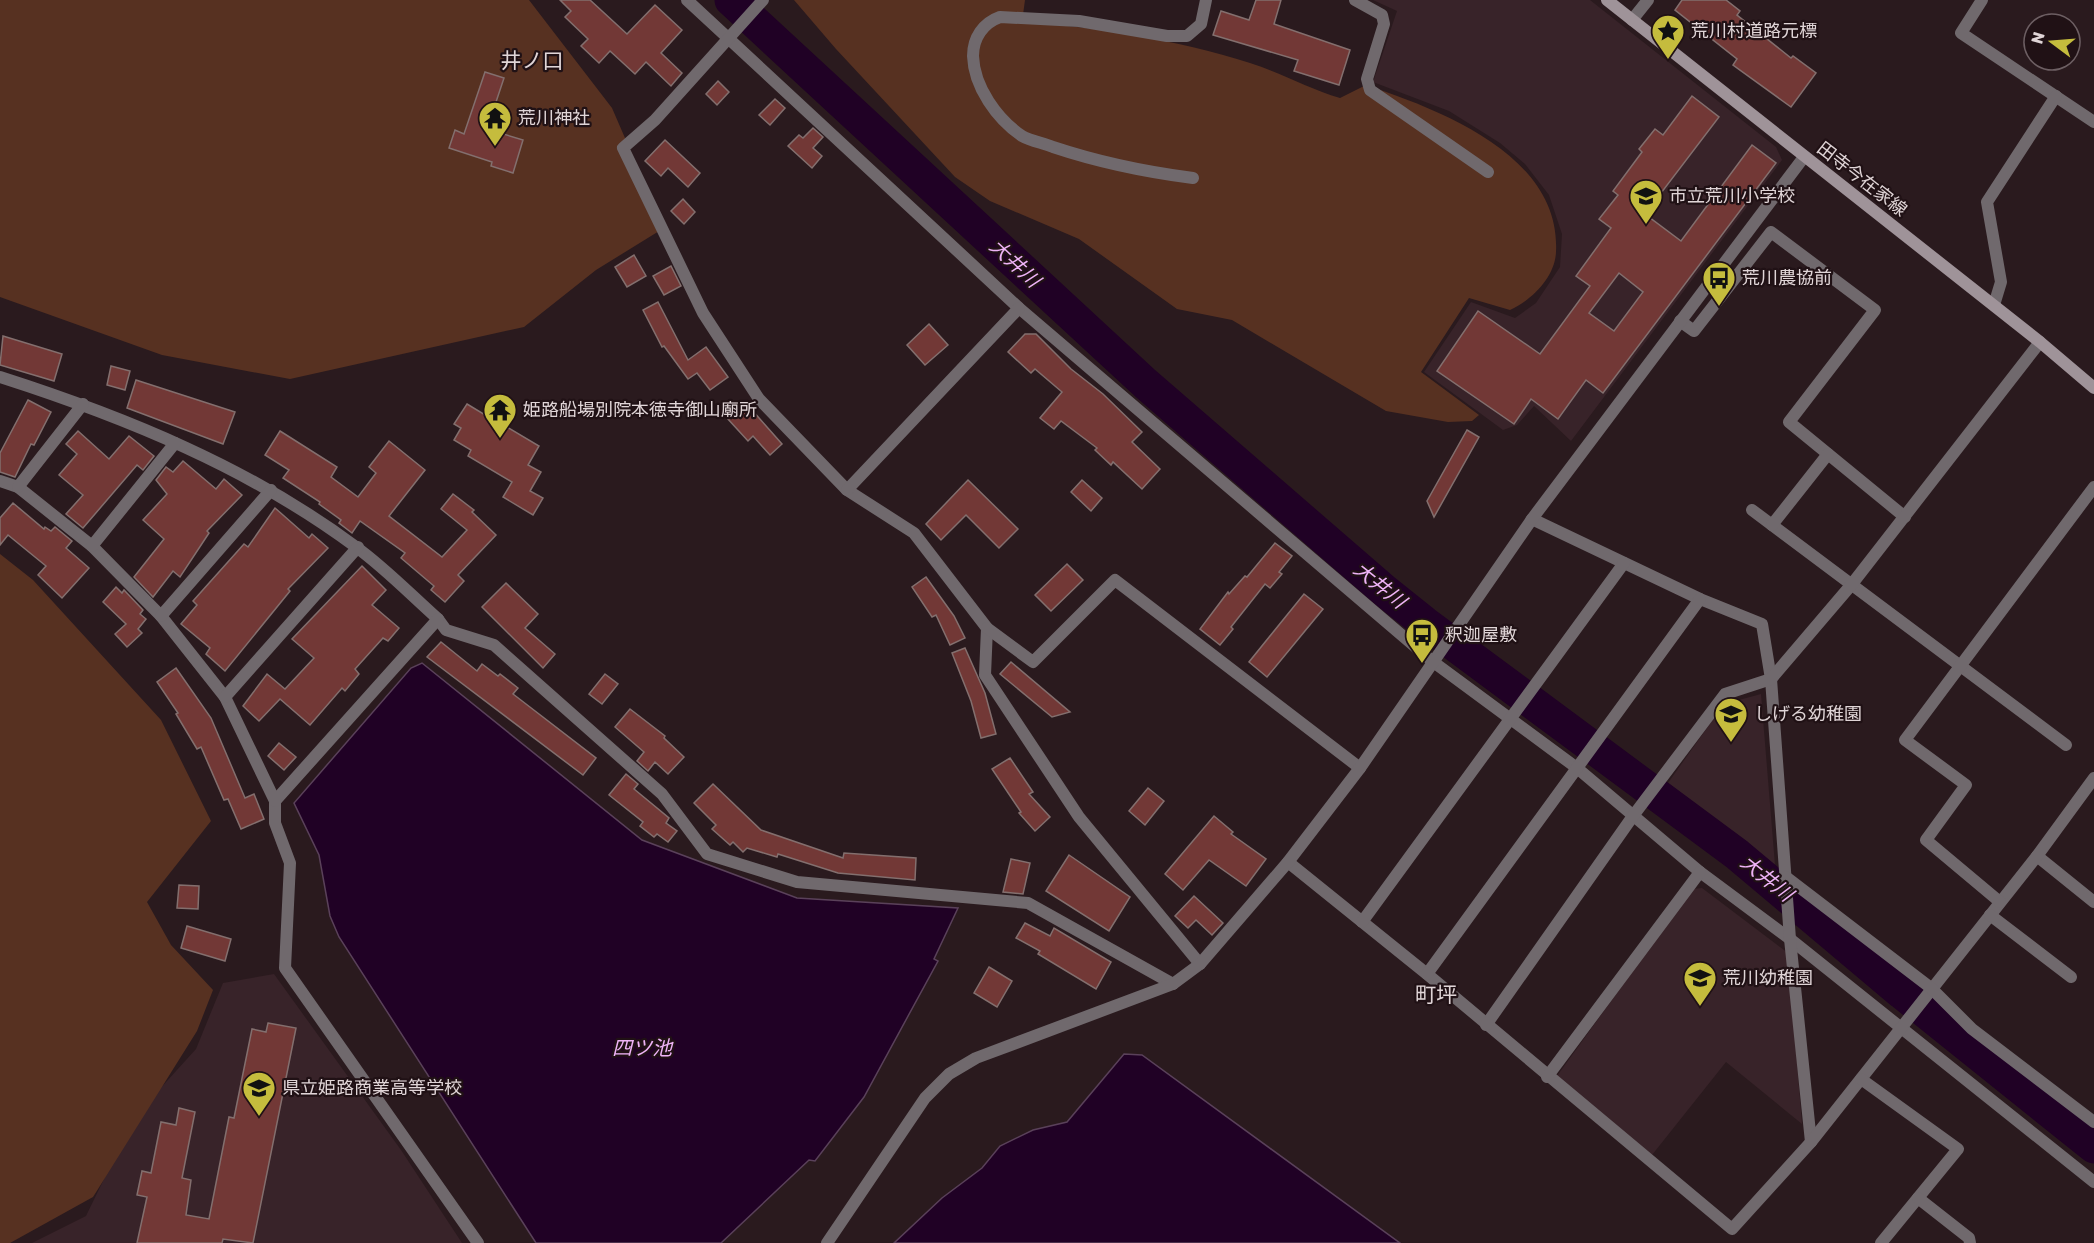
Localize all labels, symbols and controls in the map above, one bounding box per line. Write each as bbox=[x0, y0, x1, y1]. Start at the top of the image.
north arrow bbox=[2022, 12, 2082, 72]
place icon: 荒川村道路元標 bbox=[1650, 13, 1686, 60]
place label: 荒川村道路元標 bbox=[1691, 20, 1817, 42]
text: N bbox=[2027, 30, 2049, 46]
district label: 井ノ口 bbox=[501, 48, 564, 73]
temple icon: 荒川神社 bbox=[477, 100, 513, 147]
place label: 荒川神社 bbox=[518, 107, 590, 129]
street label: 田寺今在家線 bbox=[1813, 137, 1911, 221]
school or university icon: 市立荒川小学校 bbox=[1628, 178, 1664, 225]
place label: 市立荒川小学校 bbox=[1669, 185, 1795, 207]
water label: 大井川 bbox=[985, 234, 1047, 294]
bus stop icon: 荒川農協前 bbox=[1701, 260, 1737, 307]
place label: 荒川農協前 bbox=[1742, 267, 1832, 289]
temple icon: 姫路船場別院本徳寺御山廟所 bbox=[482, 392, 518, 439]
place label: 姫路船場別院本徳寺御山廟所 bbox=[523, 399, 757, 421]
water label: 大井川 bbox=[1349, 557, 1412, 614]
bus stop icon: 釈迦屋敷 bbox=[1404, 617, 1440, 664]
place label: 釈迦屋敷 bbox=[1445, 624, 1517, 646]
school or university icon: しげる幼稚園 bbox=[1713, 696, 1749, 743]
place label: しげる幼稚園 bbox=[1754, 703, 1862, 725]
water label: 大井川 bbox=[1736, 850, 1799, 907]
school or university icon: 荒川幼稚園 bbox=[1682, 960, 1718, 1007]
place label: 荒川幼稚園 bbox=[1723, 967, 1813, 989]
district label: 町坪 bbox=[1415, 982, 1457, 1007]
water label: 四ツ池 bbox=[612, 1036, 674, 1060]
school or university icon: 県立姫路商業高等学校 bbox=[241, 1070, 277, 1117]
place label: 県立姫路商業高等学校 bbox=[282, 1077, 462, 1099]

